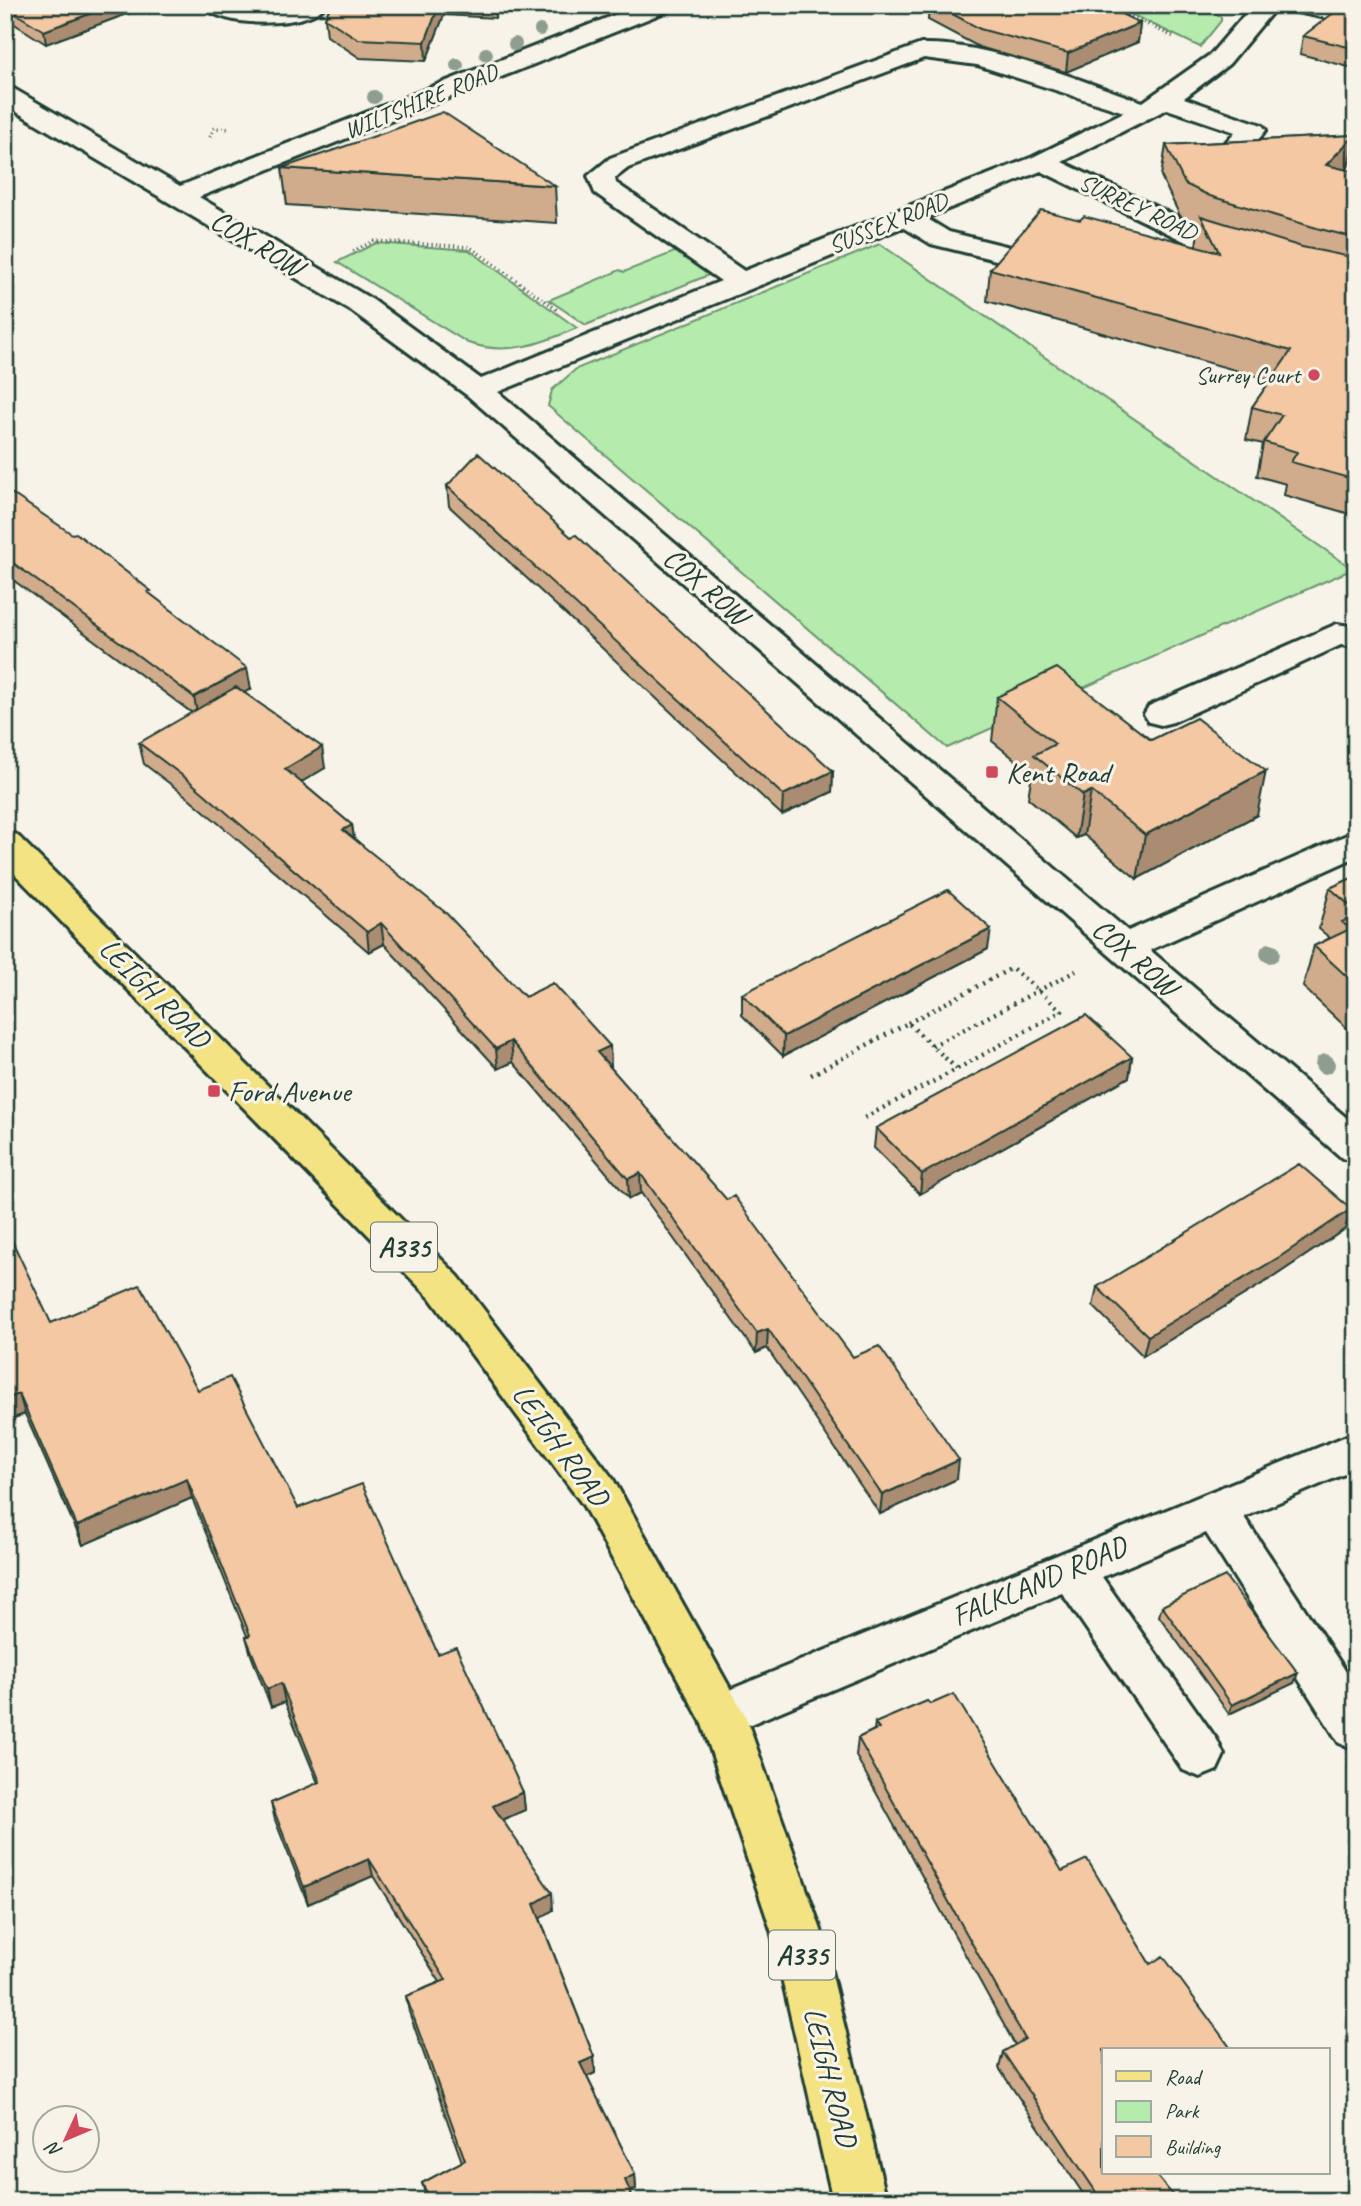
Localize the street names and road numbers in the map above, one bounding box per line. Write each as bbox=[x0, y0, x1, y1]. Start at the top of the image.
street label: WILTSHIRE ROAD bbox=[340, 56, 504, 145]
street label: SURREY ROAD bbox=[1074, 167, 1203, 248]
street label: SUSSEX ROAD bbox=[824, 185, 954, 260]
street label: COX ROW bbox=[204, 201, 315, 288]
street label: COX ROW bbox=[655, 539, 761, 637]
street label: COX ROW bbox=[1084, 910, 1190, 1008]
street label: LEIGH ROAD bbox=[91, 929, 221, 1059]
road number: A335 bbox=[371, 1222, 437, 1272]
street label: LEIGH ROAD bbox=[504, 1376, 620, 1516]
street label: FALKLAND ROAD bbox=[946, 1526, 1135, 1635]
road number: A335 bbox=[769, 1930, 835, 1980]
street label: LEIGH ROAD bbox=[795, 2004, 867, 2153]

